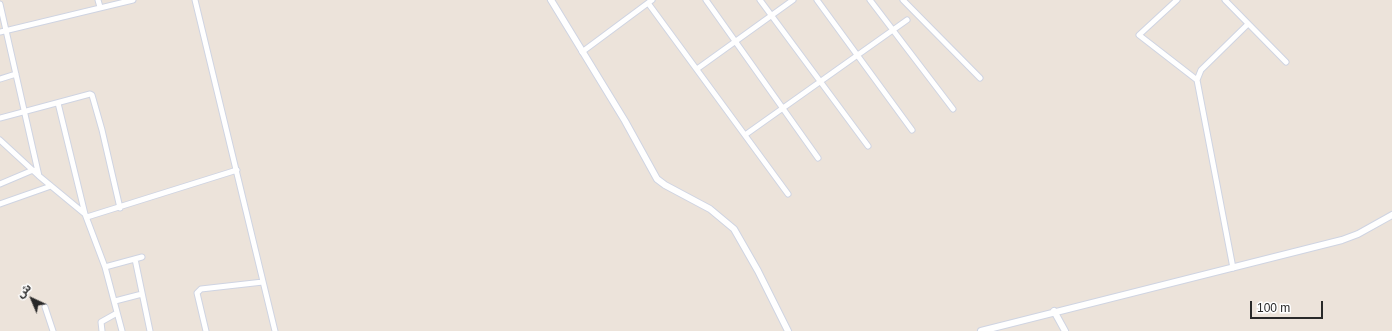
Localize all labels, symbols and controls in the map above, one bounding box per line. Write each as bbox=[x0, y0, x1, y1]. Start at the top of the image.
north arrow bbox=[12, 279, 52, 319]
text: ش bbox=[14, 281, 33, 300]
scale bar bbox=[1252, 293, 1325, 319]
text: 100 m bbox=[1257, 301, 1290, 315]

